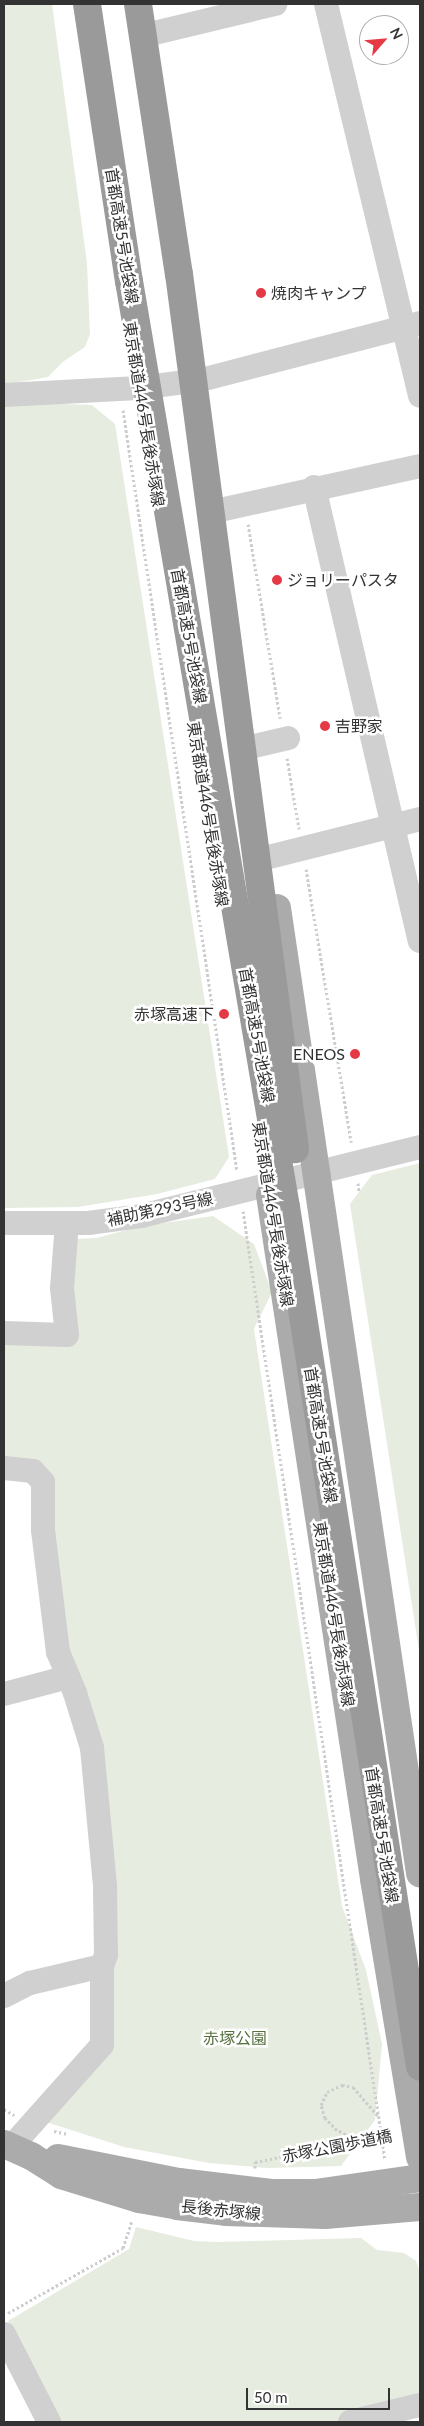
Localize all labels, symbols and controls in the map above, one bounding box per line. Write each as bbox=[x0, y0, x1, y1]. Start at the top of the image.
north arrow bbox=[359, 15, 409, 65]
text: N bbox=[387, 25, 407, 42]
street label: 首都高速5号池袋線 bbox=[102, 167, 142, 305]
place label: 焼肉キャンプ bbox=[271, 283, 367, 303]
marker: 焼肉キャンプ bbox=[255, 287, 267, 299]
street label: 東京都道446号長後赤塚線 bbox=[120, 320, 168, 508]
street label: 首都高速5号池袋線 bbox=[168, 567, 210, 705]
place label: ジョリーパスタ bbox=[287, 570, 399, 590]
marker: ジョリーパスタ bbox=[271, 574, 283, 586]
place label: 吉野家 bbox=[335, 716, 383, 736]
street label: 東京都道446号長後赤塚線 bbox=[184, 720, 232, 908]
marker: 吉野家 bbox=[319, 720, 331, 732]
street label: 首都高速5号池袋線 bbox=[236, 966, 278, 1104]
place label: 赤塚高速下 bbox=[134, 1004, 214, 1024]
marker: 赤塚高速下 bbox=[218, 1008, 230, 1020]
place label: ENEOS bbox=[293, 1044, 345, 1064]
marker: ENEOS bbox=[349, 1048, 361, 1060]
street label: 東京都道446号長後赤塚線 bbox=[249, 1120, 297, 1308]
street label: 補助第293号線 bbox=[105, 1188, 215, 1230]
street label: 首都高速5号池袋線 bbox=[301, 1366, 341, 1504]
street label: 東京都道446号長後赤塚線 bbox=[310, 1520, 358, 1708]
street label: 首都高速5号池袋線 bbox=[362, 1766, 402, 1904]
park label: 赤塚公園 bbox=[203, 2028, 267, 2048]
street label: 赤塚公園歩道橋 bbox=[280, 2126, 394, 2166]
street label: 長後赤塚線 bbox=[180, 2196, 262, 2224]
scale bar bbox=[249, 2378, 393, 2410]
text: 50 m bbox=[254, 2388, 288, 2406]

